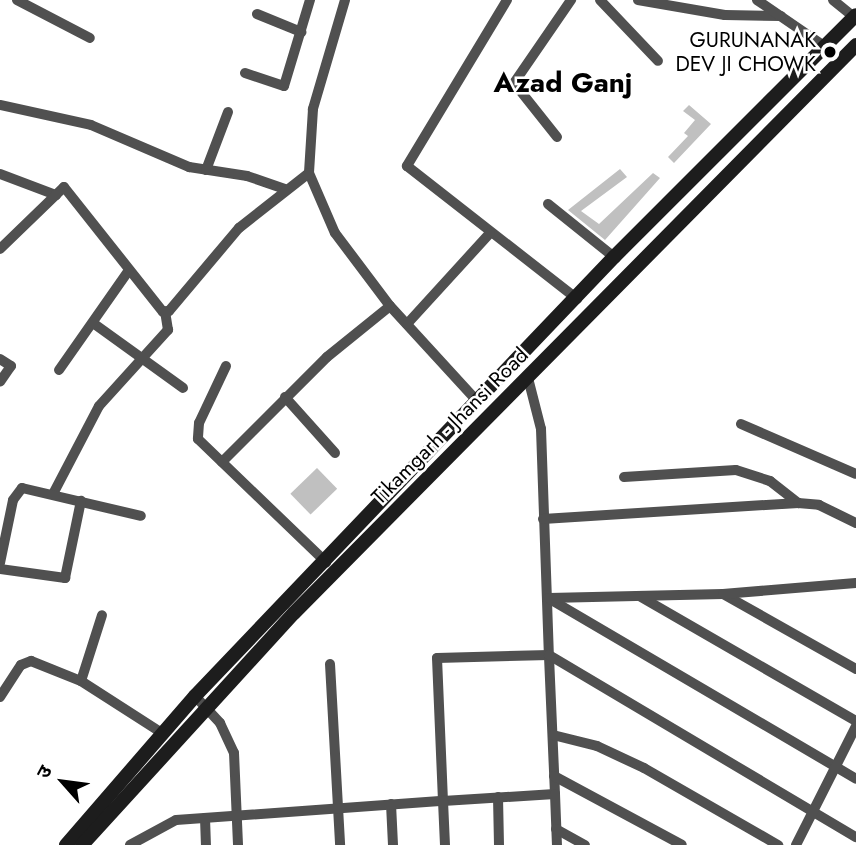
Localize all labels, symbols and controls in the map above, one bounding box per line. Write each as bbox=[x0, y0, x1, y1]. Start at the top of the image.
place label: GURUNANAK DEV JI CHOWK bbox=[676, 27, 816, 77]
marker: GURUNANAK DEV JI CHOWK bbox=[822, 44, 838, 60]
district label: Azad Ganj bbox=[494, 66, 632, 100]
street label: Tikamgarh - Jhansi Road bbox=[367, 343, 533, 509]
north arrow bbox=[28, 747, 98, 817]
text: उ bbox=[29, 761, 59, 783]

